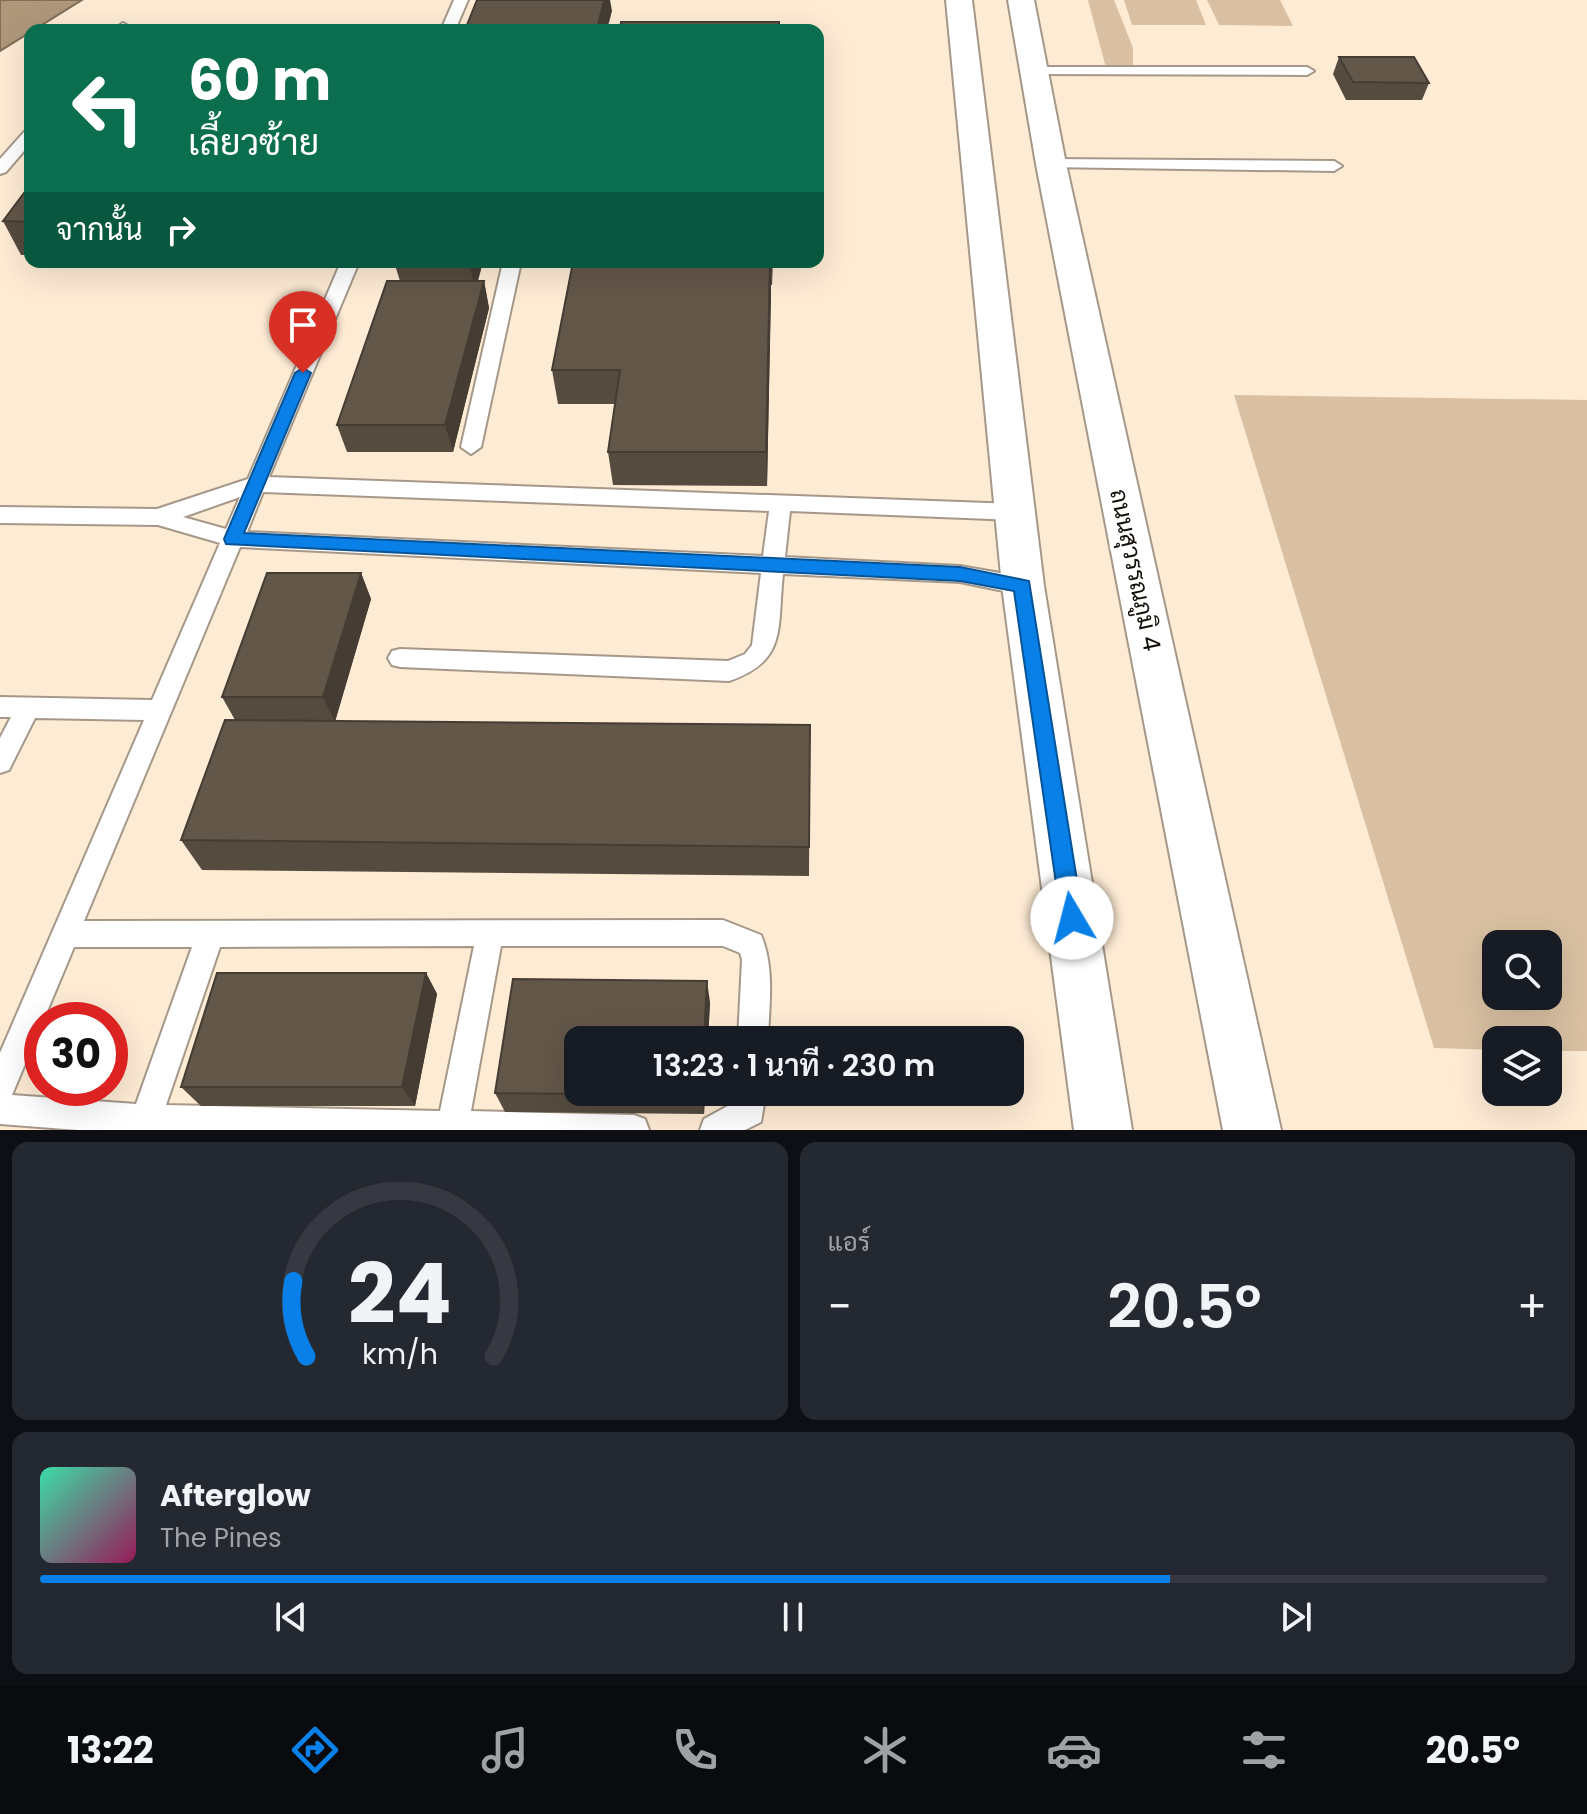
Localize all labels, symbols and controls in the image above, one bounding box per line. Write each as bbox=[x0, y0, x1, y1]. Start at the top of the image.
text: 60 m bbox=[188, 41, 331, 120]
icon: left bbox=[56, 56, 160, 160]
text: เลี้ยวซ้าย bbox=[188, 117, 319, 168]
text: จากนั้น bbox=[56, 208, 143, 251]
icon: right bbox=[159, 208, 203, 252]
pin bbox=[269, 291, 337, 373]
icon: arrive bbox=[281, 303, 325, 347]
street label: ถนนสุวรรณภูมิ 4 bbox=[1101, 486, 1169, 654]
position arrow bbox=[1030, 876, 1114, 960]
map controls bbox=[1482, 930, 1562, 1106]
button: search bbox=[1482, 930, 1562, 1010]
speed limit sign: 30 bbox=[24, 1002, 128, 1106]
button: layers bbox=[1482, 1026, 1562, 1106]
text: 13:23 · 1 นาที · 230 m bbox=[653, 1044, 935, 1087]
text: แอร์ bbox=[828, 1224, 870, 1260]
text: 24 bbox=[348, 1236, 452, 1352]
text: 20.5° bbox=[1107, 1265, 1261, 1349]
text: − bbox=[828, 1276, 852, 1337]
text: + bbox=[1517, 1276, 1547, 1337]
text: km/h bbox=[362, 1334, 438, 1374]
text: Afterglow bbox=[160, 1474, 311, 1517]
text: The Pines bbox=[160, 1520, 282, 1556]
icon: previous bbox=[269, 1595, 313, 1639]
icon: pause bbox=[771, 1595, 815, 1639]
icon: next bbox=[1274, 1595, 1318, 1639]
icon: directions bbox=[287, 1722, 343, 1778]
icon: music bbox=[477, 1722, 533, 1778]
icon: phone bbox=[667, 1722, 723, 1778]
icon: climate bbox=[857, 1722, 913, 1778]
icon: car bbox=[1046, 1722, 1102, 1778]
icon: filters bbox=[1236, 1722, 1292, 1778]
text: 13:22 bbox=[67, 1725, 154, 1776]
text: 20.5° bbox=[1426, 1725, 1520, 1776]

